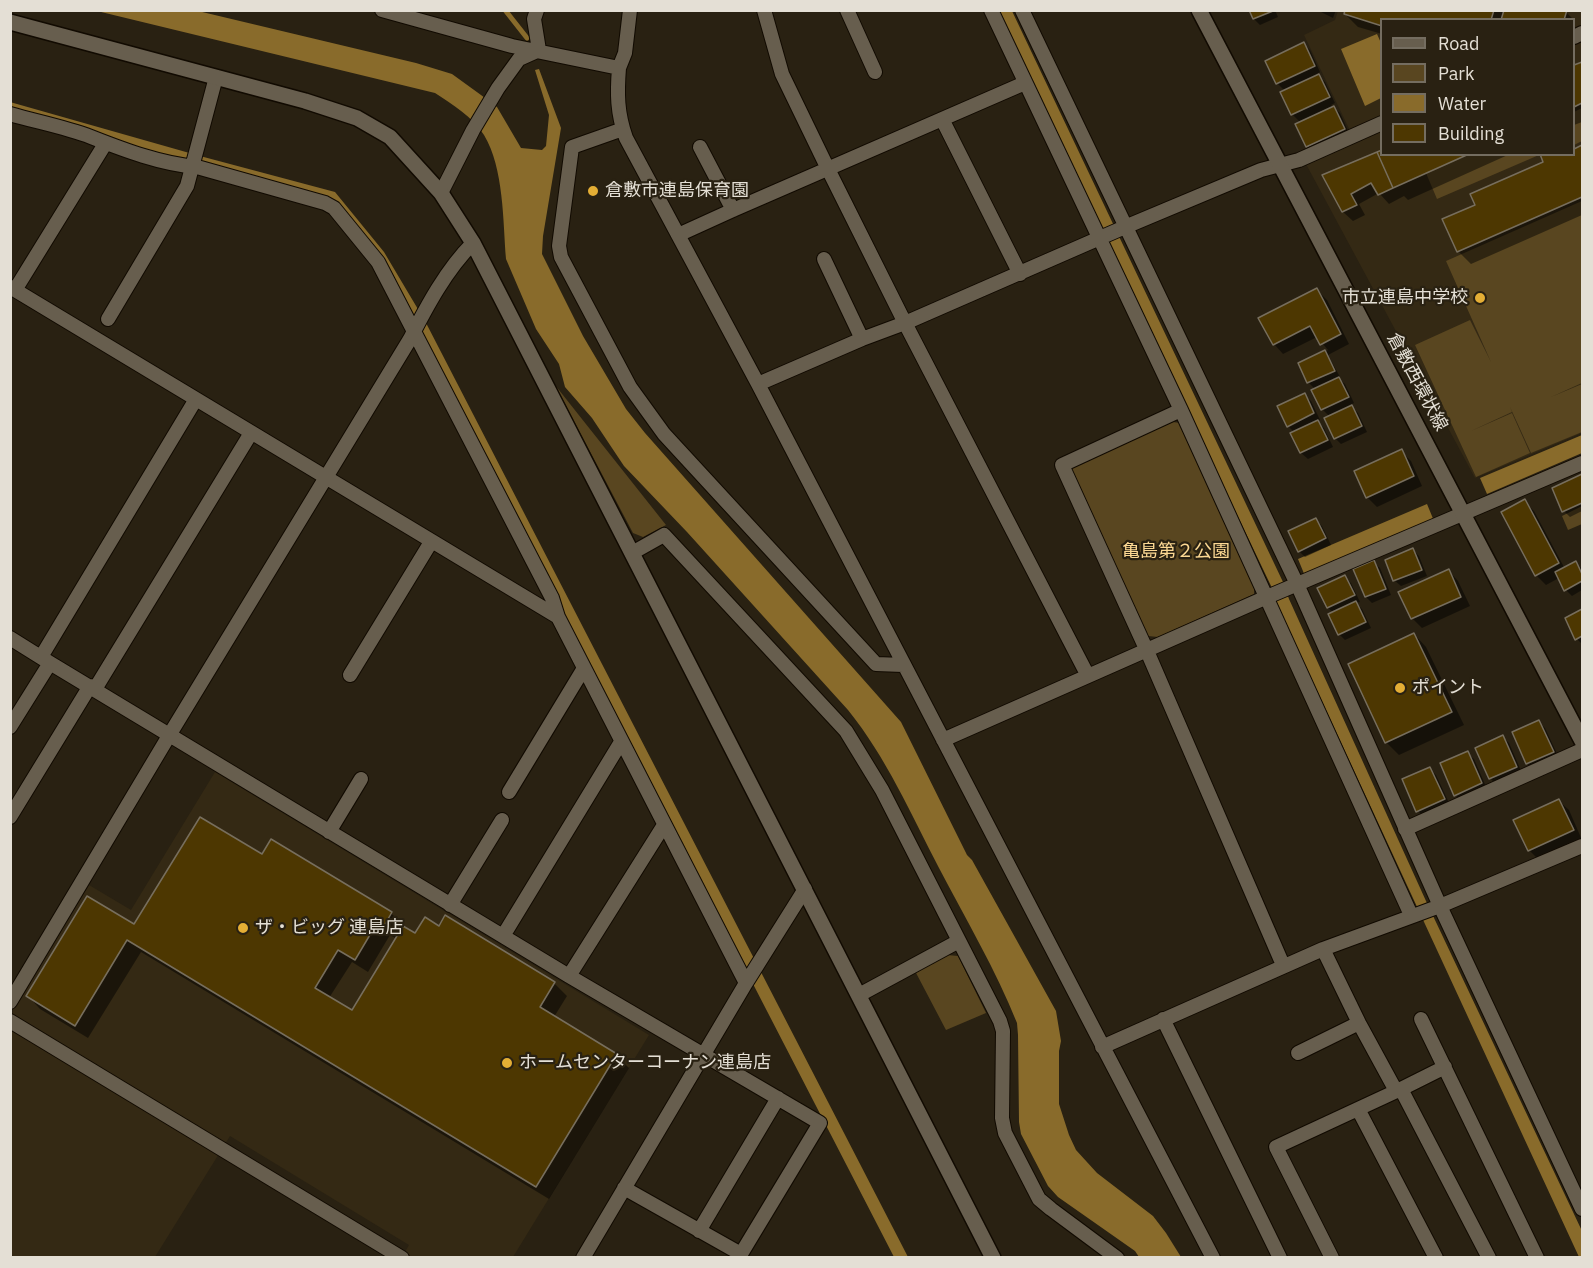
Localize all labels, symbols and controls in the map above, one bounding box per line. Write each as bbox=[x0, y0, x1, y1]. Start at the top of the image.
legend bbox=[1380, 18, 1575, 156]
text: Road bbox=[1438, 32, 1479, 55]
text: Park bbox=[1438, 62, 1474, 85]
text: Water bbox=[1438, 92, 1486, 115]
text: Building bbox=[1438, 122, 1504, 145]
place label: 倉敷市連島保育園 bbox=[605, 180, 749, 202]
marker: 倉敷市連島保育園 bbox=[586, 184, 600, 198]
place label: 市立連島中学校 bbox=[1342, 287, 1468, 309]
marker: 市立連島中学校 bbox=[1473, 291, 1487, 305]
street label: 倉敷西環状線 bbox=[1382, 329, 1452, 435]
park label: 亀島第２公園 bbox=[1122, 541, 1230, 563]
place label: ポイント bbox=[1412, 677, 1484, 699]
marker: ポイント bbox=[1393, 681, 1407, 695]
place label: ザ・ビッグ 連島店 bbox=[255, 917, 403, 939]
marker: ザ・ビッグ 連島店 bbox=[236, 921, 250, 935]
place label: ホームセンターコーナン連島店 bbox=[519, 1052, 771, 1074]
marker: ホームセンターコーナン連島店 bbox=[500, 1056, 514, 1070]

